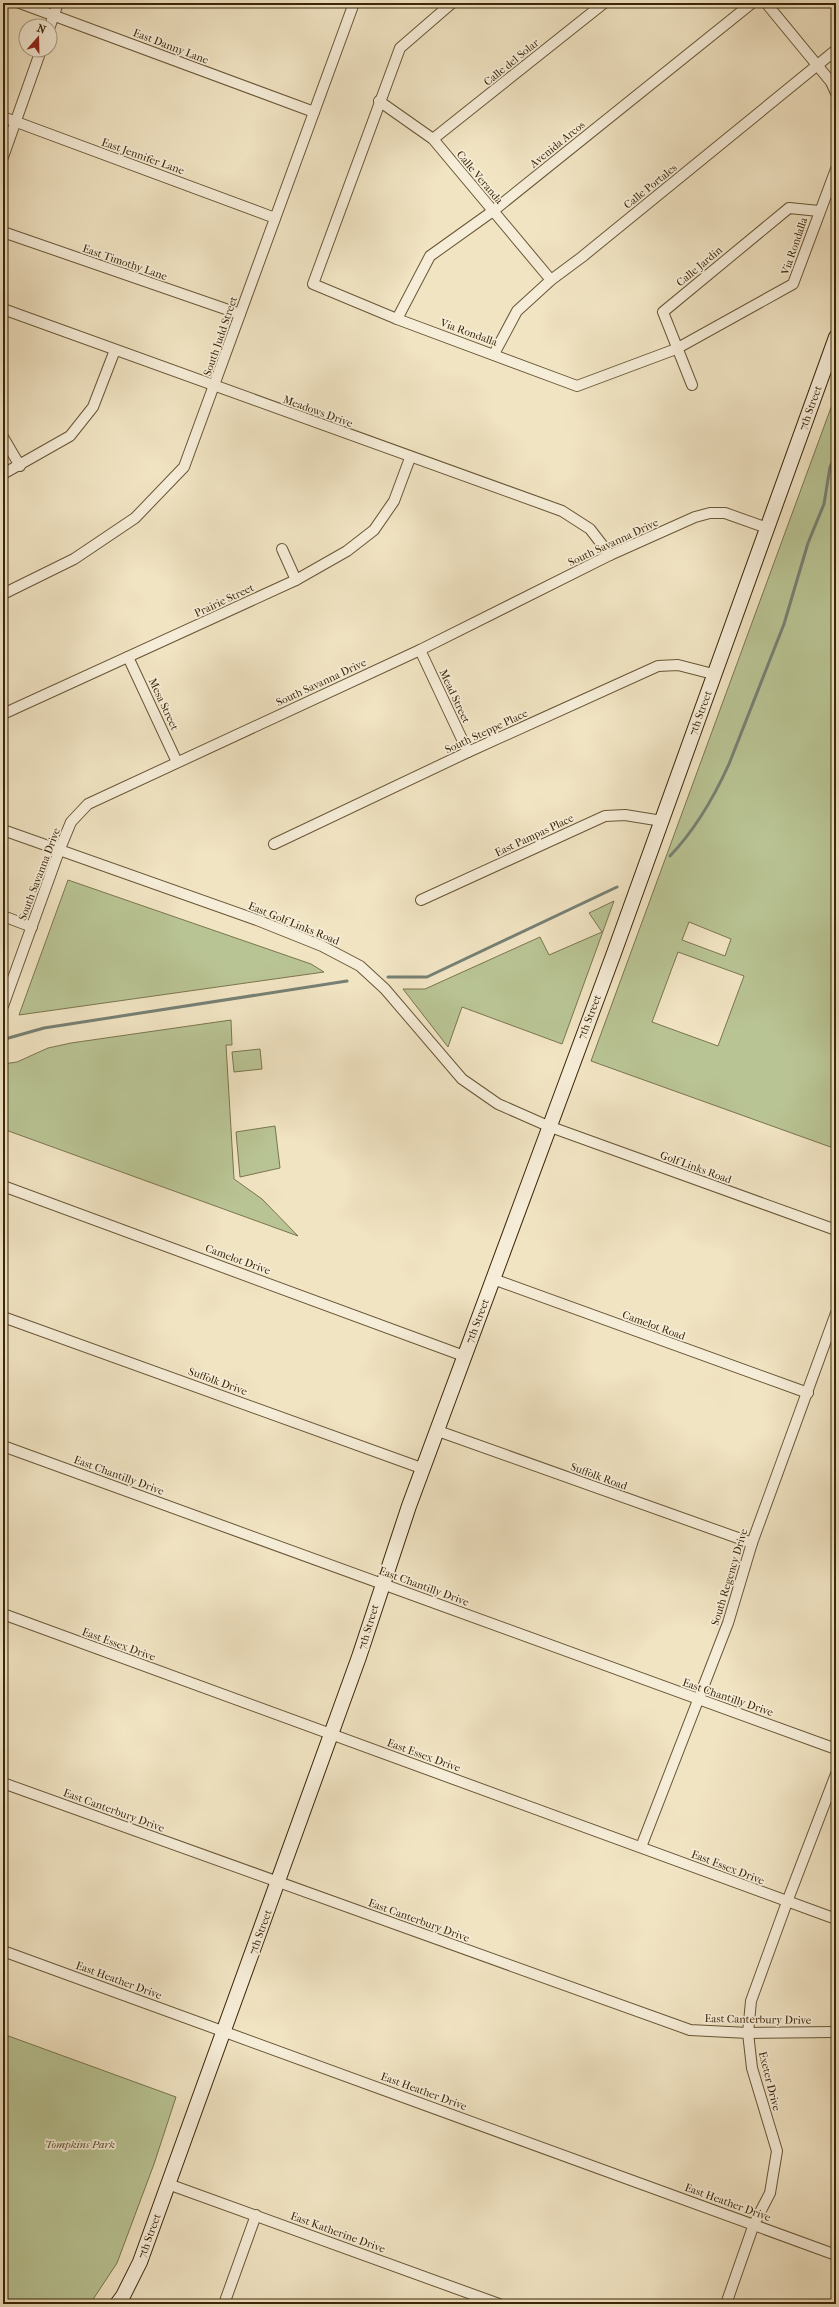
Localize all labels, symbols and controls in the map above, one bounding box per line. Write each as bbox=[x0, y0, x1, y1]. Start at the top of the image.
north arrow bbox=[18, 18, 58, 58]
text: N bbox=[35, 22, 48, 37]
street label: East Danny Lane bbox=[131, 26, 211, 67]
street label: Calle del Solar bbox=[481, 36, 542, 89]
street label: Avenida Arcos bbox=[526, 118, 587, 171]
street label: East Jennifer Lane bbox=[100, 135, 186, 178]
street label: Calle Veranda bbox=[454, 148, 506, 207]
street label: Calle Portales bbox=[621, 161, 679, 212]
street label: Via Rondalla bbox=[778, 215, 811, 277]
street label: East Timothy Lane bbox=[81, 242, 169, 283]
street label: Calle Jardin bbox=[674, 243, 725, 289]
street label: South Judd Street bbox=[201, 295, 240, 378]
street label: Via Rondalla bbox=[438, 316, 500, 349]
street label: 7th Street bbox=[796, 384, 825, 432]
street label: Meadows Drive bbox=[281, 393, 355, 430]
street label: South Savanna Drive bbox=[566, 516, 661, 569]
street label: Prairie Street bbox=[192, 581, 256, 620]
street label: South Savanna Drive bbox=[274, 656, 369, 709]
street label: Mead Street bbox=[436, 667, 473, 725]
street label: Mesa Street bbox=[146, 676, 181, 732]
street label: 7th Street bbox=[686, 689, 715, 737]
street label: South Steppe Place bbox=[443, 706, 530, 756]
street label: East Pampas Place bbox=[493, 811, 576, 859]
street label: South Savanna Drive bbox=[16, 826, 63, 922]
street label: East Golf Links Road bbox=[246, 899, 342, 948]
street label: 7th Street bbox=[575, 993, 604, 1041]
street label: Golf Links Road bbox=[658, 1149, 734, 1187]
street label: Camelot Drive bbox=[203, 1242, 273, 1278]
street label: 7th Street bbox=[463, 1297, 492, 1345]
street label: Camelot Road bbox=[620, 1308, 688, 1343]
street label: Suffolk Drive bbox=[187, 1365, 250, 1398]
street label: East Chantilly Drive bbox=[72, 1453, 166, 1498]
street label: Suffolk Road bbox=[569, 1460, 630, 1493]
street label: South Regency Drive bbox=[709, 1527, 751, 1627]
street label: East Chantilly Drive bbox=[377, 1564, 471, 1609]
street label: 7th Street bbox=[355, 1603, 382, 1651]
street label: East Essex Drive bbox=[80, 1625, 158, 1664]
street label: East Chantilly Drive bbox=[681, 1676, 776, 1719]
street label: East Essex Drive bbox=[385, 1736, 463, 1775]
street label: East Canterbury Drive bbox=[61, 1786, 167, 1835]
street label: East Essex Drive bbox=[689, 1848, 767, 1888]
street label: East Canterbury Drive bbox=[366, 1896, 472, 1945]
street label: 7th Street bbox=[246, 1908, 275, 1956]
street label: East Heather Drive bbox=[74, 1959, 164, 2002]
street label: East Canterbury Drive bbox=[705, 2012, 812, 2027]
street label: Exeter Drive bbox=[756, 2050, 783, 2113]
street label: East Heather Drive bbox=[379, 2070, 469, 2113]
park label: Tompkins Park bbox=[45, 2138, 115, 2151]
street label: East Heather Drive bbox=[683, 2181, 773, 2224]
street label: East Katherine Drive bbox=[289, 2209, 387, 2256]
street label: 7th Street bbox=[135, 2212, 164, 2260]

